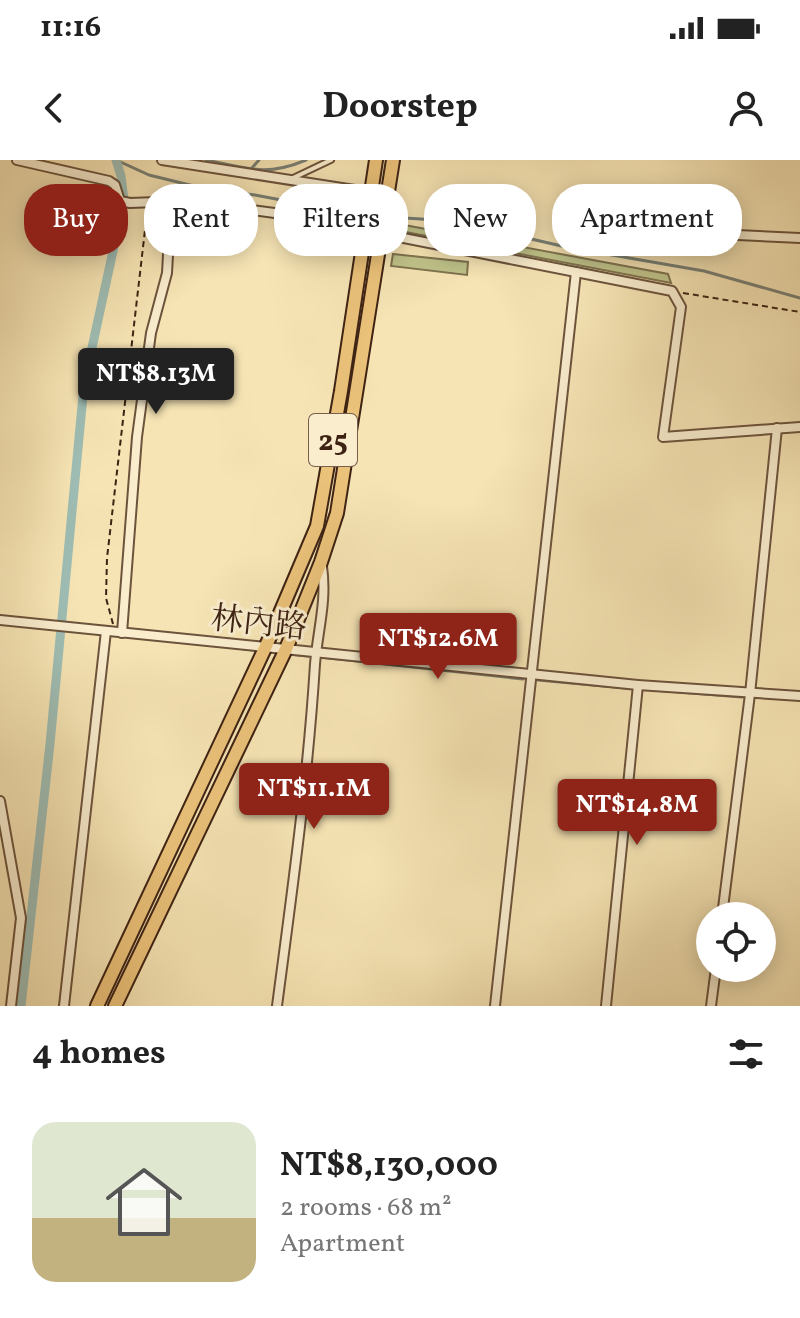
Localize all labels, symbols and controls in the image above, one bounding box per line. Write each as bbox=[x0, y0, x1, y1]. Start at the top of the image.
text: 11:16 bbox=[40, 7, 101, 49]
text: Doorstep bbox=[322, 83, 478, 133]
icon: back bbox=[32, 86, 76, 130]
icon: person bbox=[724, 86, 768, 130]
chip: Buy bbox=[24, 184, 128, 256]
chip: Rent bbox=[144, 184, 258, 256]
chip: Filters bbox=[274, 184, 408, 256]
chip: New bbox=[424, 184, 536, 256]
chip: Apartment bbox=[552, 184, 742, 256]
pin: NT$8.13M bbox=[73, 348, 239, 416]
text: NT$8.13M bbox=[96, 356, 216, 392]
road number: 25 bbox=[309, 414, 357, 466]
street label: 林內路 bbox=[209, 598, 309, 652]
pin: NT$12.6M bbox=[355, 613, 521, 681]
text: NT$12.6M bbox=[378, 621, 498, 657]
pin: NT$11.1M bbox=[231, 763, 397, 831]
text: NT$11.1M bbox=[257, 771, 371, 807]
pin: NT$14.8M bbox=[554, 779, 720, 847]
text: NT$14.8M bbox=[576, 787, 698, 823]
map controls bbox=[696, 902, 776, 982]
button: locate bbox=[696, 902, 776, 982]
text: 4 homes bbox=[32, 1031, 166, 1078]
icon: filters bbox=[724, 1032, 768, 1076]
text: NT$8,130,000 bbox=[280, 1143, 498, 1190]
icon: home bbox=[96, 1154, 192, 1250]
text: 2 rooms · 68 m² bbox=[280, 1190, 452, 1226]
text: Apartment bbox=[280, 1226, 405, 1262]

